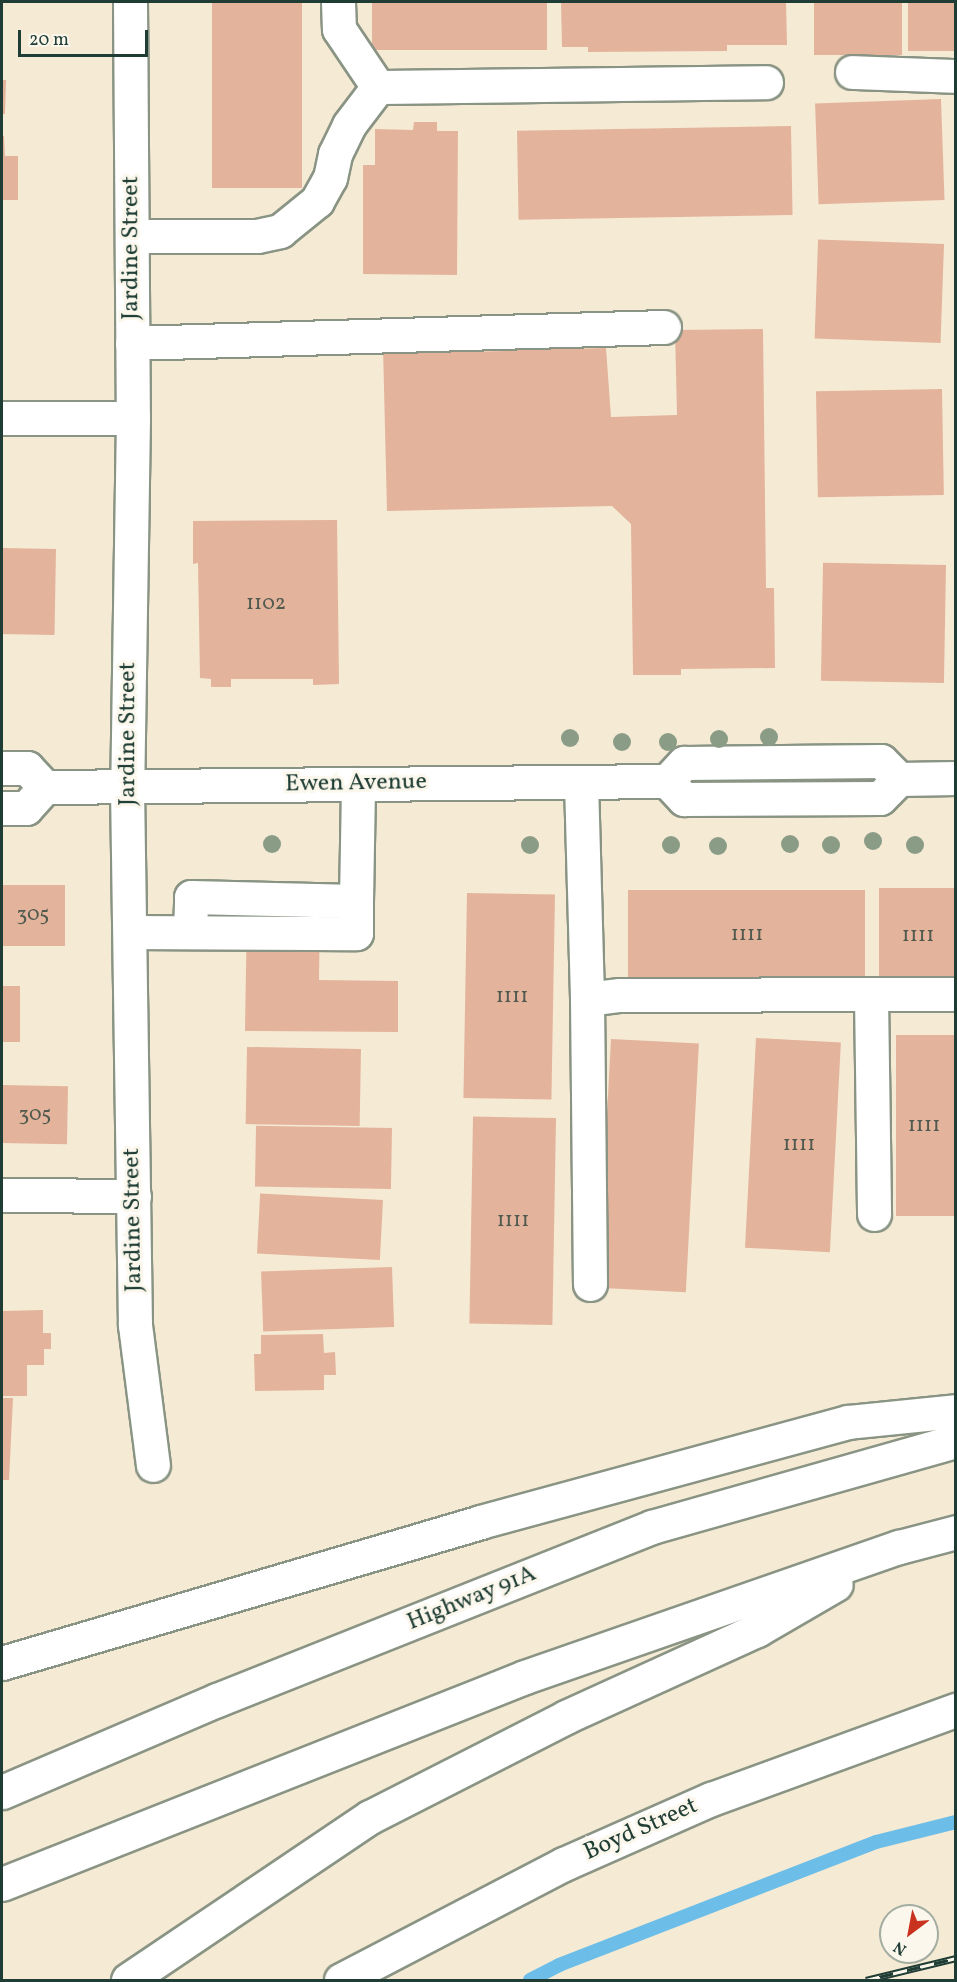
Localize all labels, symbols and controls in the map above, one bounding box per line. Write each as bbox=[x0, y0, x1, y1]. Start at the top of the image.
scale bar bbox=[21, 18, 152, 56]
text: 20 m bbox=[29, 28, 69, 53]
street label: Jardine Street bbox=[118, 176, 146, 320]
house number: 1102 bbox=[246, 591, 286, 617]
street label: Jardine Street bbox=[115, 662, 143, 806]
street label: Ewen Avenue bbox=[285, 768, 427, 800]
house number: 305 bbox=[17, 902, 49, 928]
house number: 1111 bbox=[731, 922, 763, 948]
house number: 1111 bbox=[902, 923, 934, 949]
house number: 1111 bbox=[496, 984, 528, 1010]
house number: 305 bbox=[19, 1102, 51, 1128]
house number: 1111 bbox=[908, 1113, 940, 1139]
house number: 1111 bbox=[783, 1132, 815, 1158]
street label: Jardine Street bbox=[118, 1148, 150, 1292]
house number: 1111 bbox=[497, 1208, 529, 1234]
street label: Highway 91A bbox=[403, 1560, 541, 1638]
street label: Boyd Street bbox=[580, 1792, 702, 1868]
north arrow bbox=[879, 1904, 939, 1964]
text: N bbox=[890, 1935, 911, 1960]

